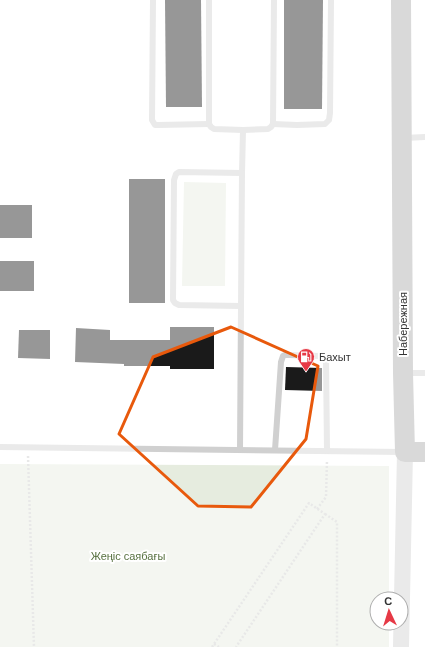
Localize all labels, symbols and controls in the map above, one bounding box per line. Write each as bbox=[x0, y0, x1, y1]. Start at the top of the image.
street label: Набережная bbox=[396, 292, 410, 356]
fuel station icon: Бахыт bbox=[296, 347, 316, 372]
place label: Бахыт bbox=[319, 350, 351, 364]
park label: Жеңіс саябағы bbox=[91, 549, 165, 563]
north arrow bbox=[369, 591, 409, 631]
text: С bbox=[384, 594, 393, 608]

